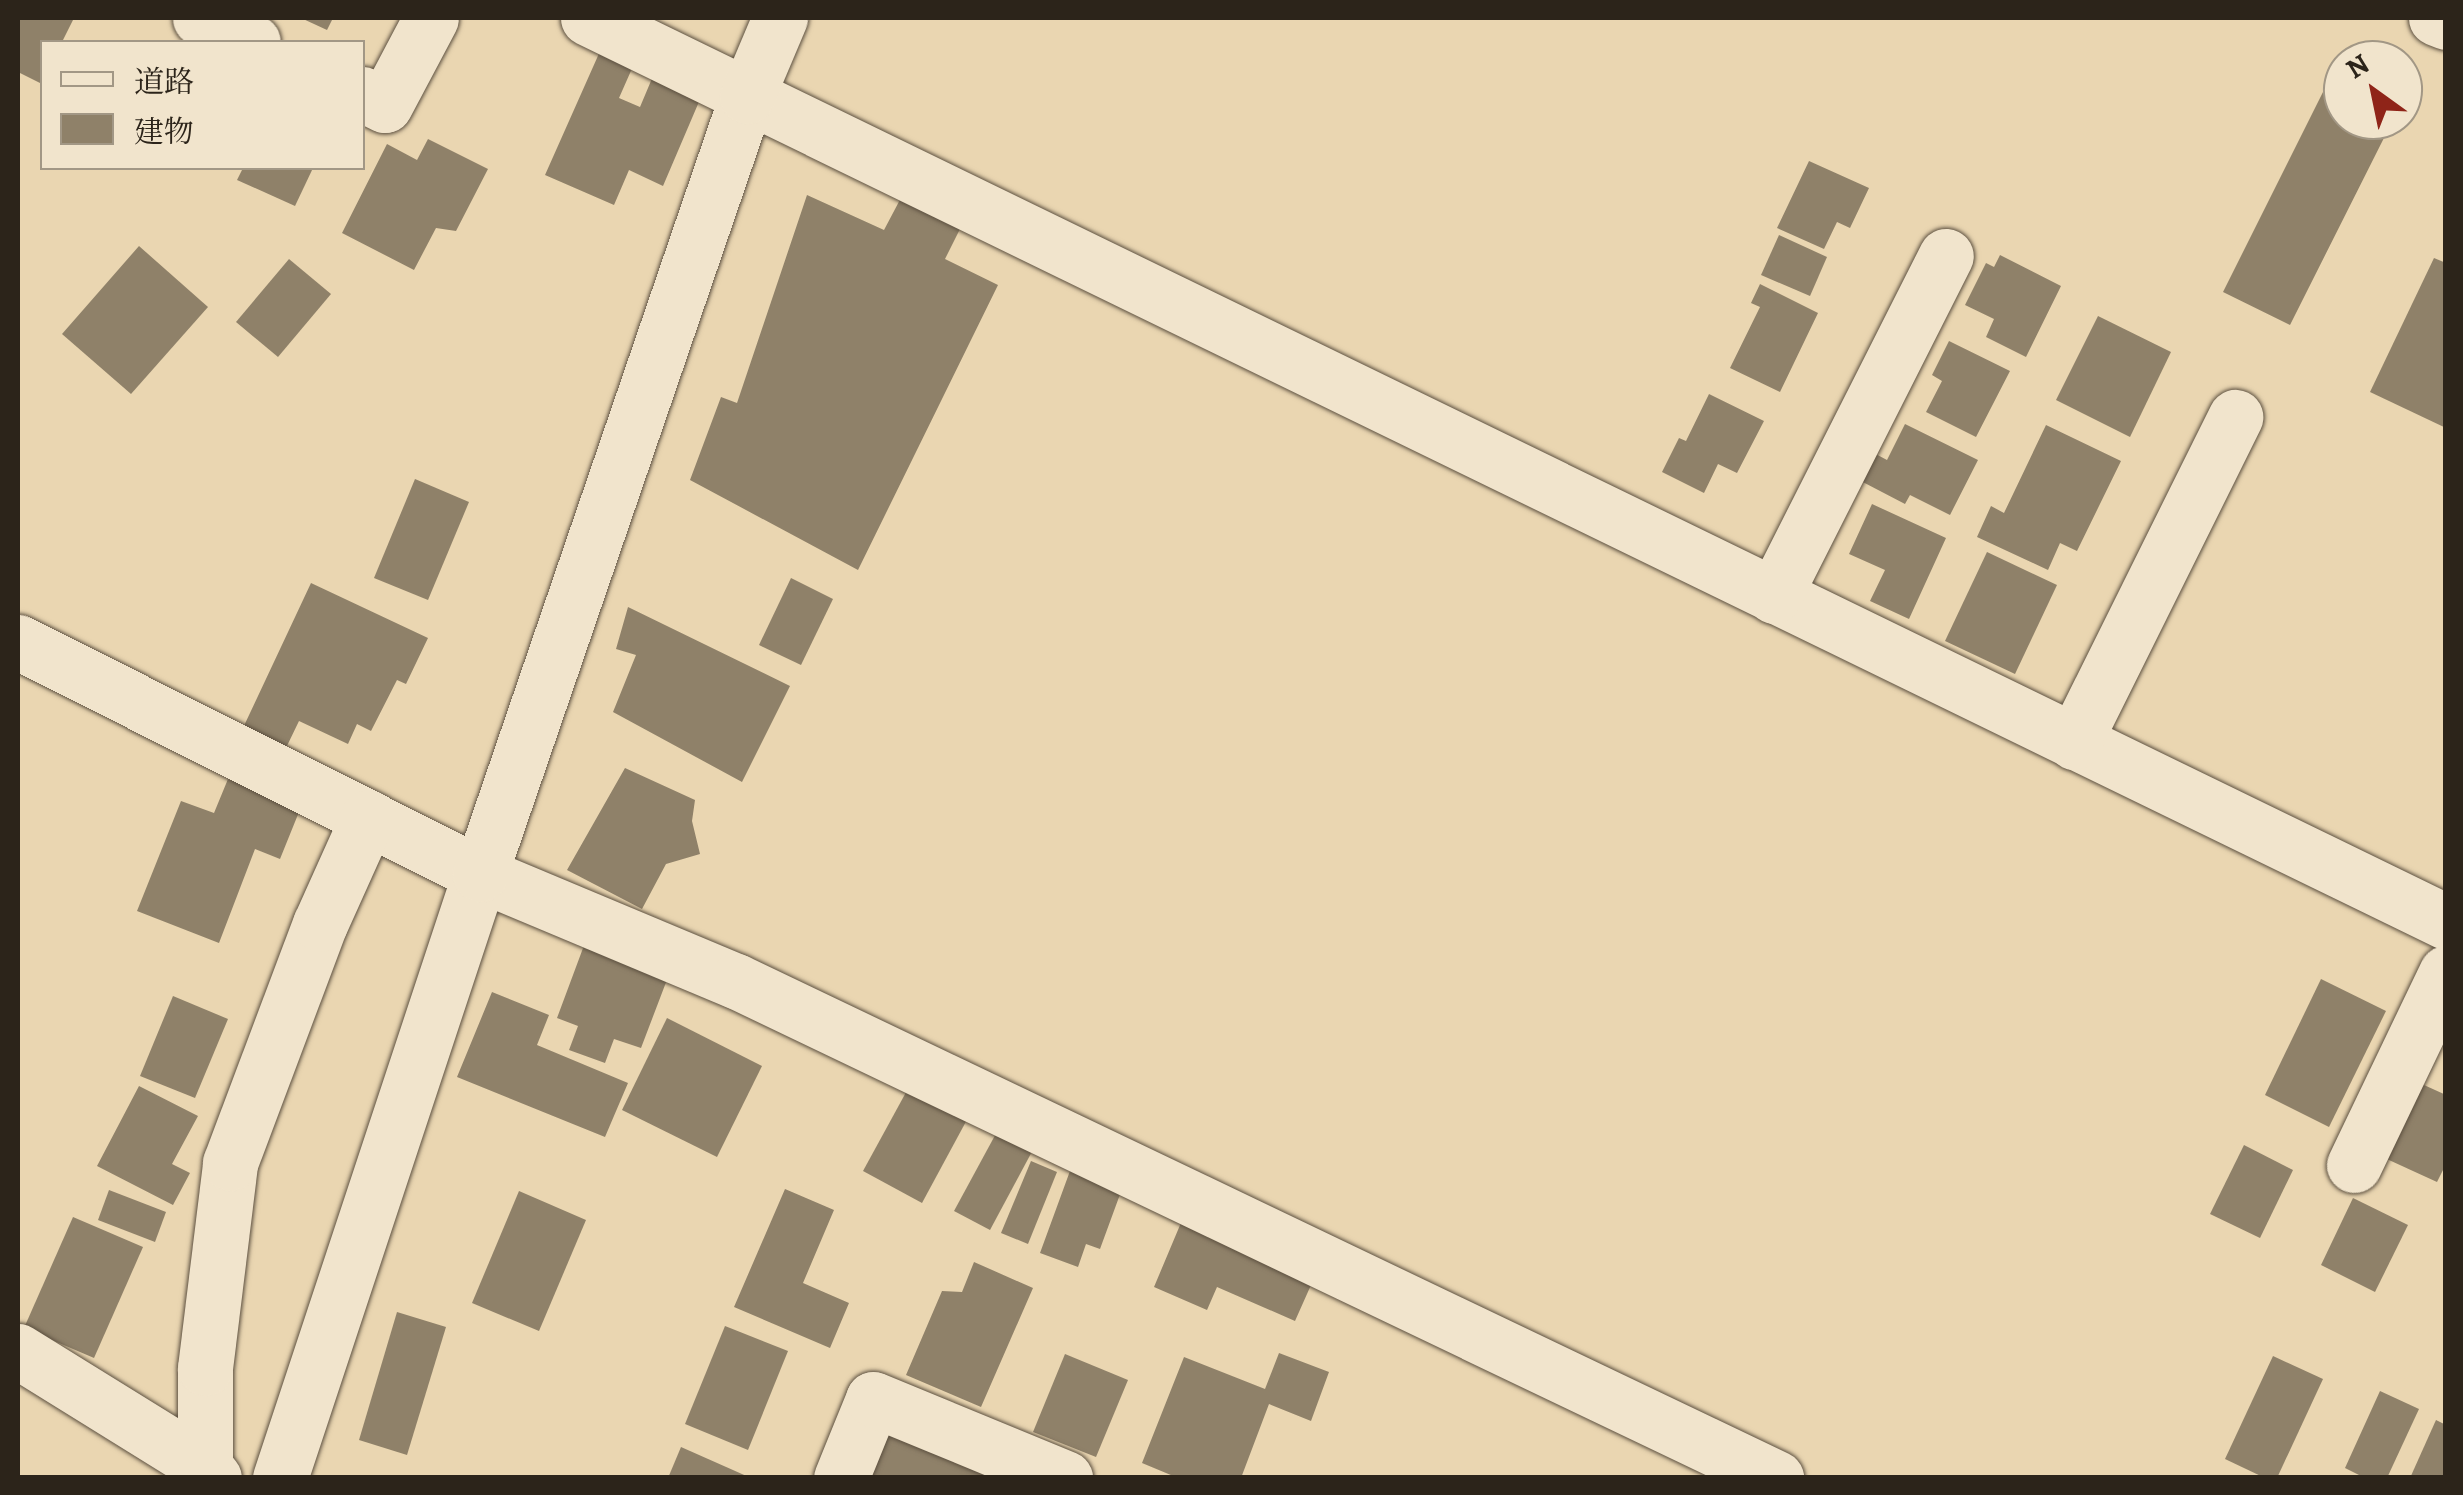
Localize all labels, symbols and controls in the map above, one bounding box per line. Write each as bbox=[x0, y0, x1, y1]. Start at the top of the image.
legend bbox=[40, 40, 365, 170]
north arrow bbox=[2323, 40, 2423, 140]
text: N bbox=[2339, 45, 2377, 88]
text: 道路 bbox=[134, 62, 194, 102]
text: 建物 bbox=[134, 112, 194, 152]

